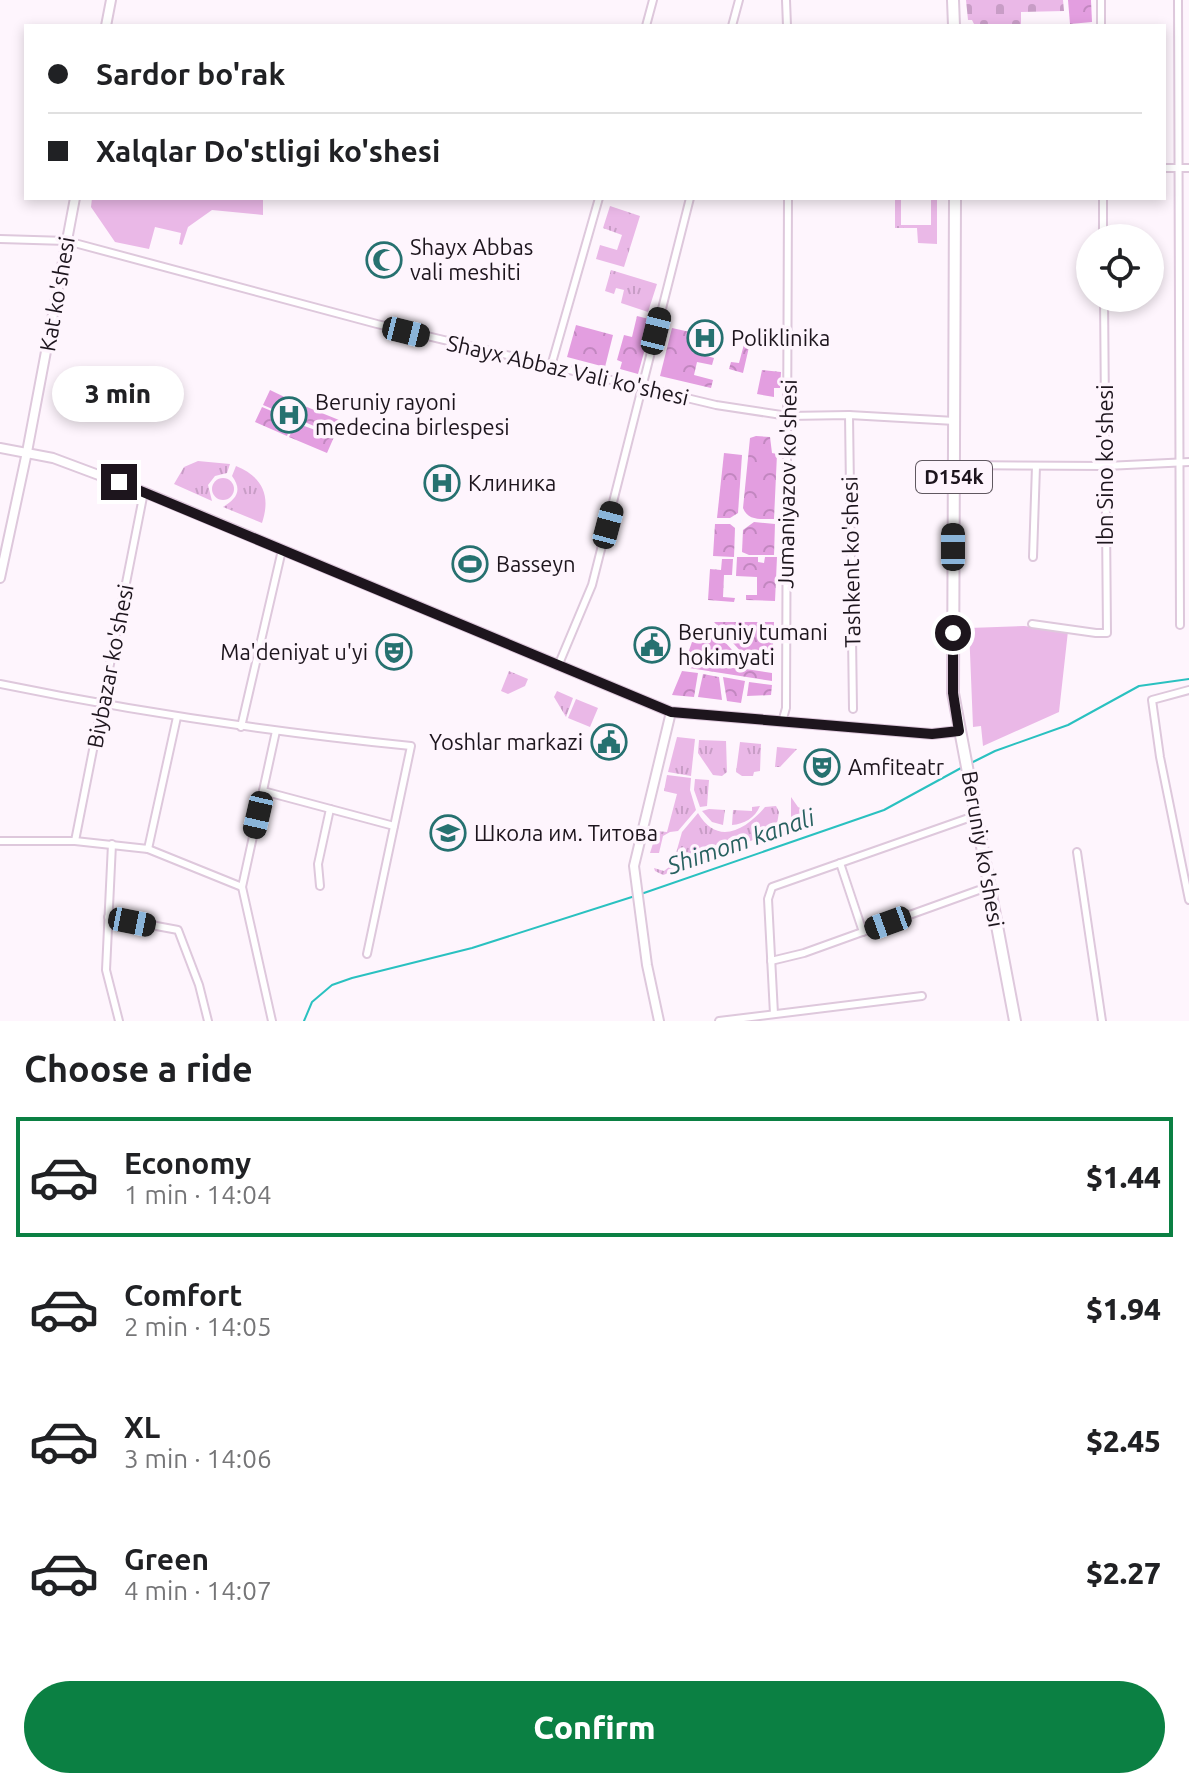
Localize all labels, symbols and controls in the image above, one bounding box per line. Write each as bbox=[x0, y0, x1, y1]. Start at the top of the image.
text: Sardor bo'rak bbox=[96, 57, 285, 91]
text: Xalqlar Do'stligi ko'shesi bbox=[96, 134, 440, 168]
map controls bbox=[1076, 224, 1164, 312]
button: locate bbox=[1076, 224, 1164, 312]
place label: Shayx Abbas vali meshiti bbox=[410, 234, 533, 284]
street label: Kat ko'shesi bbox=[34, 235, 79, 353]
mosque icon: Shayx Abbas vali meshiti bbox=[365, 241, 403, 279]
car bbox=[639, 305, 673, 357]
car bbox=[380, 315, 432, 349]
hospital icon: Poliklinika bbox=[686, 319, 724, 357]
place label: Poliklinika bbox=[731, 325, 830, 350]
street label: Shayx Abbaz Vali ko'shesi bbox=[445, 329, 692, 410]
callout: 3 min bbox=[53, 366, 185, 422]
text: 3 min bbox=[85, 379, 151, 408]
street label: Jumaniyazov ko'shesi bbox=[772, 379, 801, 589]
street label: Ibn Sino ko'shesi bbox=[1092, 385, 1117, 545]
place label: Beruniy rayoni medecina birlespesi bbox=[315, 389, 510, 439]
hospital icon: Beruniy rayoni medecina birlespesi bbox=[270, 396, 308, 434]
road number: D154k bbox=[916, 461, 992, 493]
route end bbox=[101, 464, 137, 500]
hospital icon: Клиника bbox=[423, 464, 461, 502]
place label: Клиника bbox=[468, 470, 556, 495]
street label: Tashkent ko'shesi bbox=[837, 476, 864, 648]
car bbox=[590, 499, 626, 551]
car bbox=[941, 523, 965, 571]
sports icon: Basseyn bbox=[451, 545, 489, 583]
place label: Basseyn bbox=[496, 551, 576, 576]
street label: Biybazar ko'shesi bbox=[81, 582, 138, 750]
route start bbox=[935, 615, 971, 651]
place label: Beruniy tumani hokimyati bbox=[678, 619, 828, 669]
public building icon: Beruniy tumani hokimyati bbox=[633, 626, 671, 664]
theatre icon: Ma'deniyat u'yi bbox=[375, 633, 413, 671]
place label: Ma'deniyat u'yi bbox=[220, 639, 368, 664]
public building icon: Yoshlar markazi bbox=[590, 723, 628, 761]
place label: Yoshlar markazi bbox=[429, 729, 583, 754]
theatre icon: Amfiteatr bbox=[803, 748, 841, 786]
place label: Amfiteatr bbox=[848, 754, 945, 779]
street label: Beruniy ko'shesi bbox=[957, 769, 1010, 929]
car bbox=[241, 789, 275, 841]
water label: Shimom kanali bbox=[663, 803, 819, 880]
school or university icon: Школа им. Титова bbox=[429, 814, 467, 852]
place label: Школа им. Титова bbox=[474, 820, 658, 845]
car bbox=[861, 904, 915, 942]
car bbox=[106, 906, 158, 938]
text: Choose a ride bbox=[24, 1048, 253, 1089]
icon: car bbox=[28, 1141, 100, 1213]
text: Economy bbox=[124, 1146, 251, 1180]
text: $1.44 bbox=[1086, 1160, 1161, 1194]
text: 1 min · 14:04 bbox=[124, 1180, 272, 1209]
icon: car bbox=[28, 1273, 100, 1345]
text: Comfort bbox=[124, 1278, 242, 1312]
text: $1.94 bbox=[1086, 1292, 1161, 1326]
text: 2 min · 14:05 bbox=[124, 1312, 272, 1341]
icon: car bbox=[28, 1405, 100, 1477]
text: XL bbox=[124, 1410, 160, 1444]
text: $2.45 bbox=[1086, 1424, 1161, 1458]
text: 3 min · 14:06 bbox=[124, 1444, 272, 1473]
icon: car bbox=[28, 1537, 100, 1609]
text: Green bbox=[124, 1542, 209, 1576]
text: $2.27 bbox=[1086, 1556, 1161, 1590]
text: 4 min · 14:07 bbox=[124, 1576, 272, 1605]
button: Confirm bbox=[24, 1681, 1165, 1773]

